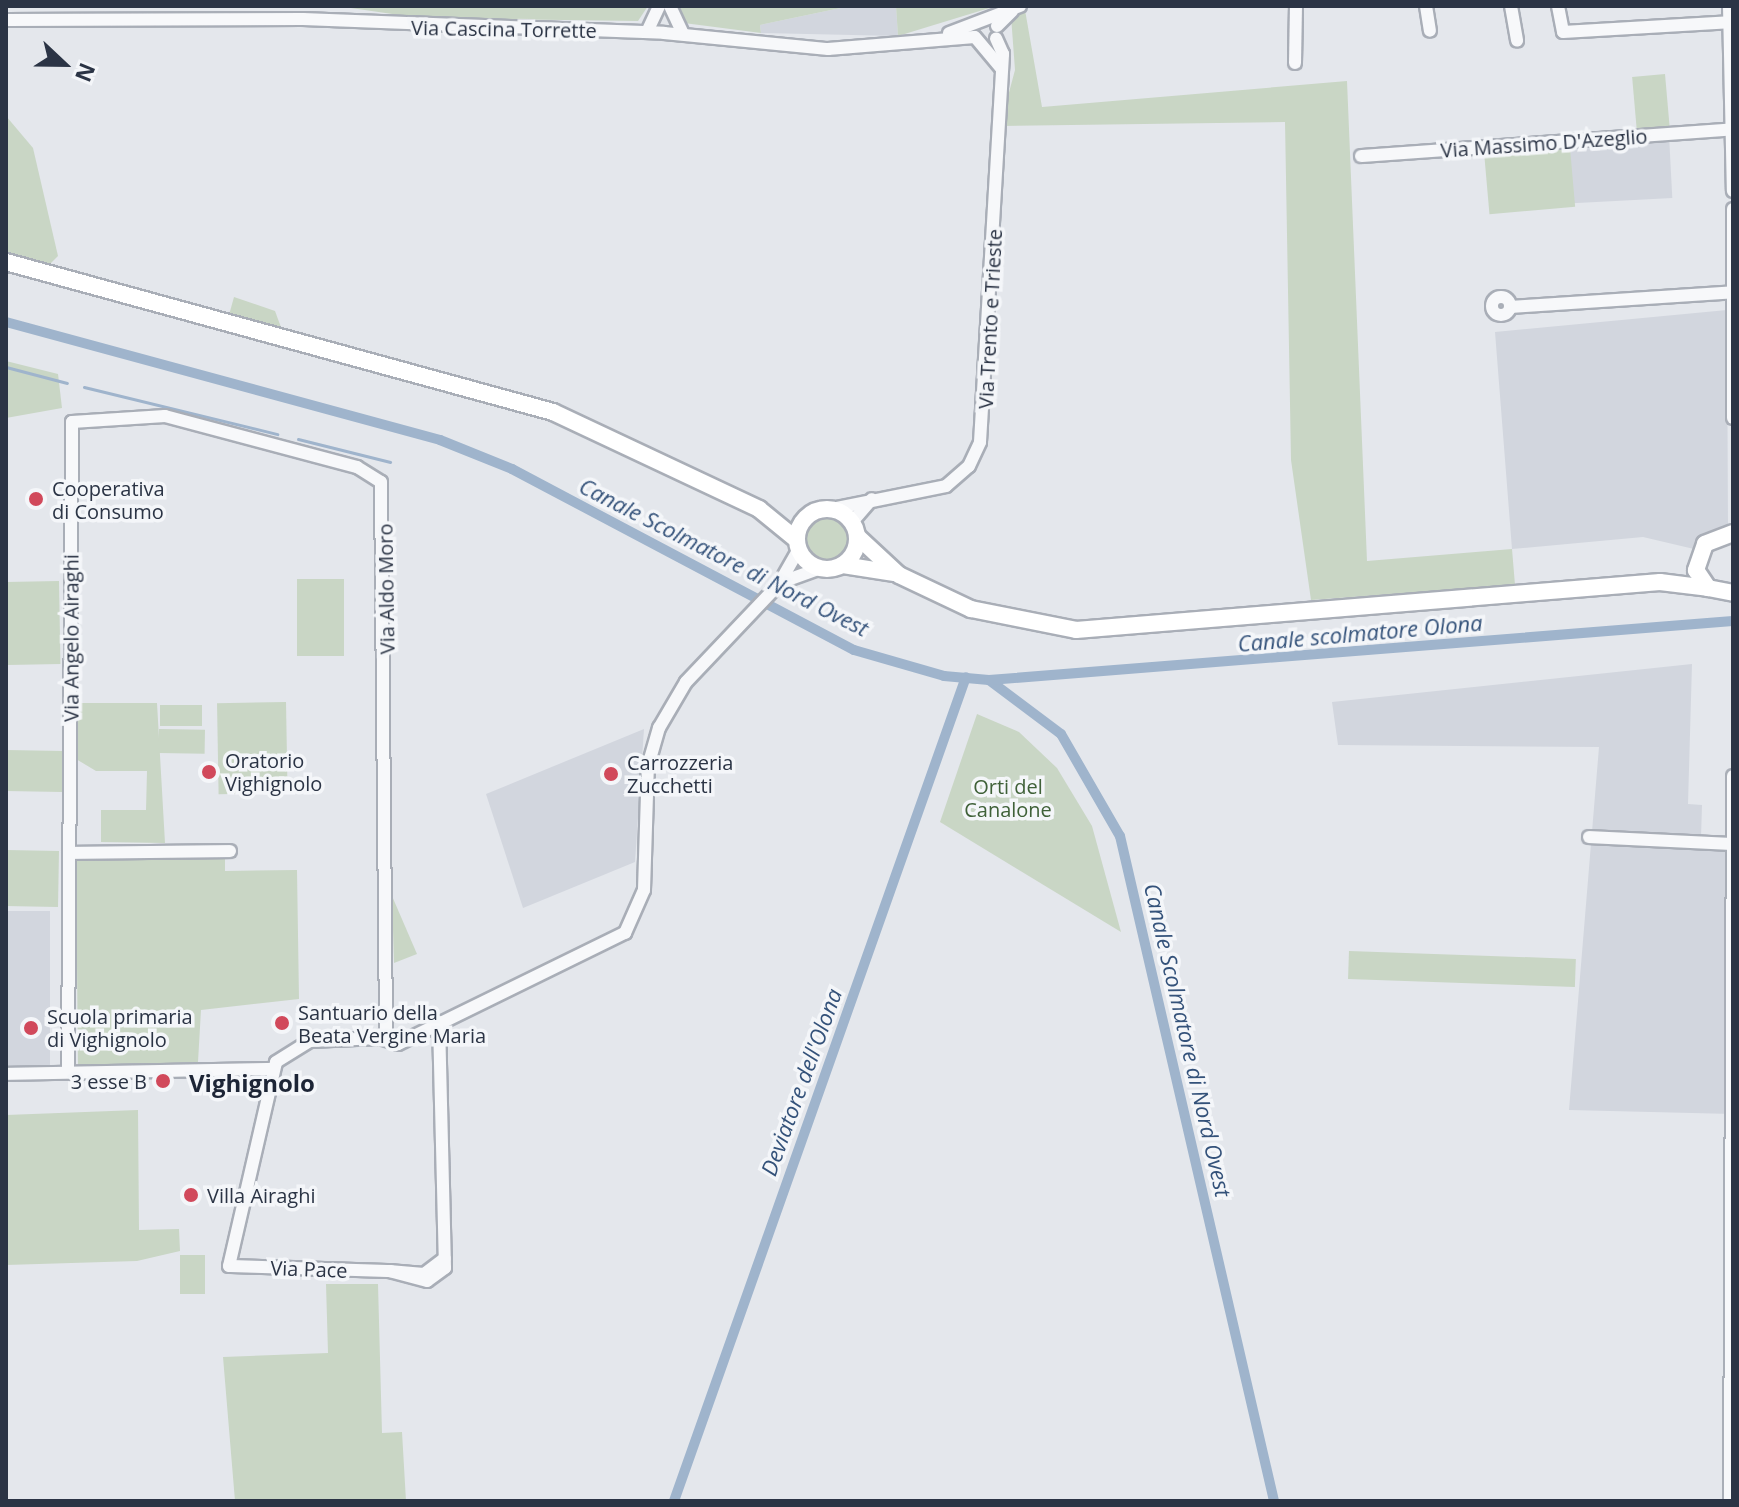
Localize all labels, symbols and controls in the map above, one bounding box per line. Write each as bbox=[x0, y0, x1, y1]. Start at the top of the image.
street label: Via Cascina Torrette bbox=[411, 15, 597, 43]
north arrow bbox=[24, 24, 104, 104]
text: N bbox=[69, 59, 104, 87]
street label: Via Massimo D'Azeglio bbox=[1440, 124, 1648, 162]
street label: Via Trento e Trieste bbox=[973, 228, 1007, 410]
water label: Canale Scolmatore di Nord Ovest bbox=[575, 472, 873, 642]
place label: Cooperativa di Consumo bbox=[52, 476, 165, 523]
marker: Cooperativa di Consumo bbox=[27, 490, 45, 508]
street label: Via Aldo Moro bbox=[373, 523, 399, 655]
street label: Via Angelo Airaghi bbox=[59, 554, 83, 722]
water label: Canale scolmatore Olona bbox=[1237, 609, 1483, 657]
place label: Oratorio Vighignolo bbox=[225, 748, 322, 795]
place label: Carrozzeria Zucchetti bbox=[627, 750, 733, 797]
marker: Oratorio Vighignolo bbox=[200, 763, 218, 781]
marker: Carrozzeria Zucchetti bbox=[602, 765, 620, 783]
park label: Orti del Canalone bbox=[964, 775, 1052, 822]
water label: Canale Scolmatore di Nord Ovest bbox=[1139, 881, 1237, 1199]
water label: Deviatore dell'Olona bbox=[755, 985, 847, 1179]
place label: Santuario della Beata Vergine Maria bbox=[298, 1000, 486, 1047]
place label: Scuola primaria di Vighignolo bbox=[47, 1004, 193, 1051]
marker: Santuario della Beata Vergine Maria bbox=[273, 1014, 291, 1032]
marker: Scuola primaria di Vighignolo bbox=[22, 1019, 40, 1037]
place label: 3 esse B bbox=[71, 1069, 147, 1093]
district label: Vighignolo bbox=[189, 1069, 315, 1097]
marker: 3 esse B bbox=[154, 1072, 172, 1090]
place label: Villa Airaghi bbox=[207, 1183, 316, 1207]
marker: Villa Airaghi bbox=[182, 1186, 200, 1204]
street label: Via Pace bbox=[270, 1256, 348, 1282]

